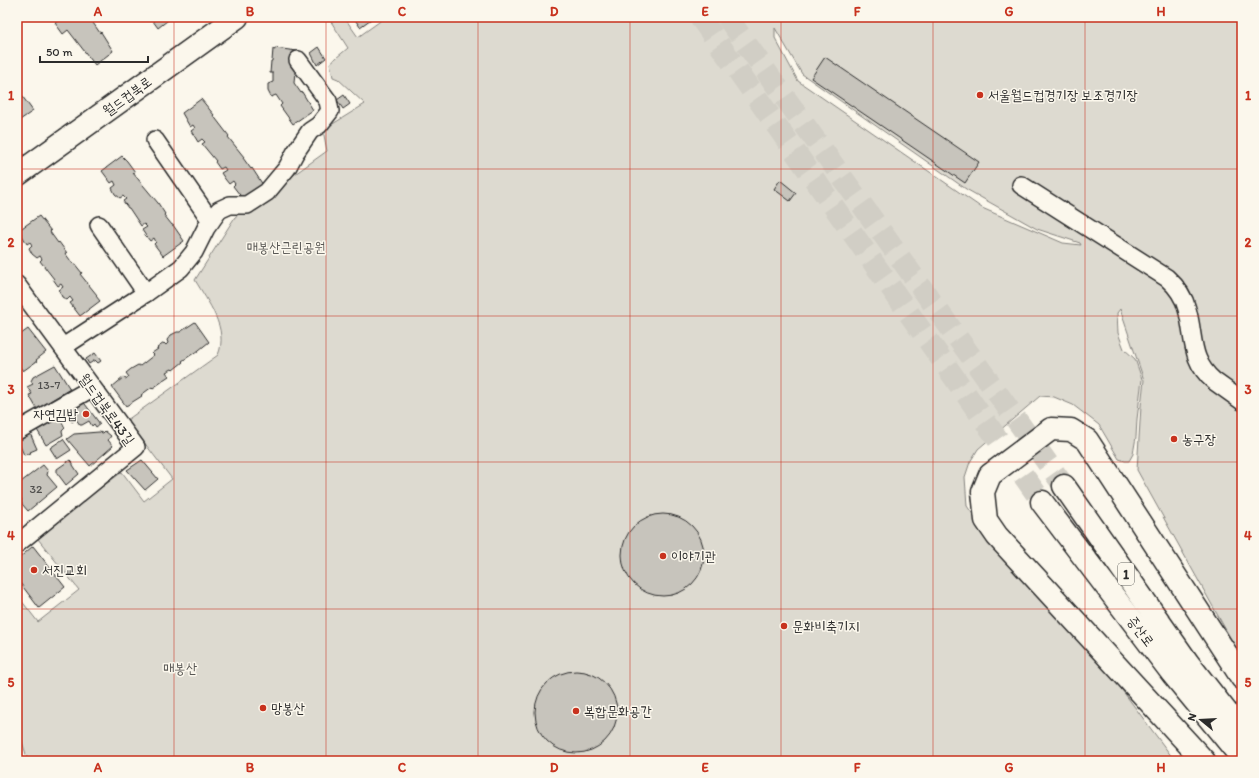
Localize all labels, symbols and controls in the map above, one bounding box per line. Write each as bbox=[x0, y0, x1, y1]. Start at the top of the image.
text: A bbox=[93, 4, 103, 19]
text: B bbox=[246, 4, 255, 19]
text: C bbox=[398, 4, 407, 19]
text: D bbox=[550, 4, 559, 19]
text: E bbox=[701, 4, 709, 19]
text: F bbox=[854, 4, 861, 19]
text: G bbox=[1005, 4, 1014, 19]
text: H bbox=[1157, 4, 1166, 19]
scale bar bbox=[40, 38, 148, 64]
text: 50 m bbox=[46, 45, 72, 59]
street label: 월드컵북로 bbox=[100, 73, 155, 120]
place label: 서울월드컵경기장 보조경기장 bbox=[988, 87, 1138, 104]
text: 1 bbox=[8, 88, 14, 103]
text: 1 bbox=[1245, 88, 1251, 103]
marker: 서울월드컵경기장 보조경기장 bbox=[975, 90, 985, 100]
text: 2 bbox=[8, 235, 15, 250]
text: 2 bbox=[1245, 235, 1252, 250]
park label: 매봉산근린공원 bbox=[247, 239, 325, 256]
street label: 월드컵북로43길 bbox=[75, 370, 138, 449]
house number: 13-7 bbox=[38, 378, 60, 392]
text: 3 bbox=[7, 382, 15, 397]
text: 3 bbox=[1244, 382, 1252, 397]
place label: 자연김밥 bbox=[33, 406, 79, 423]
marker: 자연김밥 bbox=[81, 409, 91, 419]
place label: 농구장 bbox=[1182, 431, 1217, 448]
marker: 농구장 bbox=[1169, 434, 1179, 444]
house number: 32 bbox=[30, 482, 43, 496]
text: 4 bbox=[7, 528, 15, 543]
text: 4 bbox=[1244, 528, 1252, 543]
place label: 이야기관 bbox=[671, 548, 716, 565]
marker: 이야기관 bbox=[658, 551, 668, 561]
place label: 서진교회 bbox=[42, 562, 87, 579]
road number: 1 bbox=[1118, 563, 1134, 585]
marker: 서진교회 bbox=[29, 565, 39, 575]
street label: 증산로 bbox=[1124, 613, 1158, 650]
place label: 문화비축기지 bbox=[792, 618, 860, 635]
marker: 문화비축기지 bbox=[779, 621, 789, 631]
park label: 매봉산 bbox=[163, 660, 198, 677]
text: 5 bbox=[8, 675, 15, 690]
text: 5 bbox=[1245, 675, 1252, 690]
place label: 망봉산 bbox=[271, 700, 306, 717]
north arrow bbox=[1181, 700, 1221, 740]
marker: 망봉산 bbox=[258, 703, 268, 713]
place label: 복합문화공간 bbox=[584, 703, 652, 720]
marker: 복합문화공간 bbox=[571, 706, 581, 716]
text: N bbox=[1185, 712, 1199, 723]
text: A bbox=[93, 760, 103, 775]
text: B bbox=[246, 760, 255, 775]
text: C bbox=[398, 760, 407, 775]
text: D bbox=[550, 760, 559, 775]
text: E bbox=[701, 760, 709, 775]
text: F bbox=[854, 760, 861, 775]
text: G bbox=[1005, 760, 1014, 775]
text: H bbox=[1157, 760, 1166, 775]

